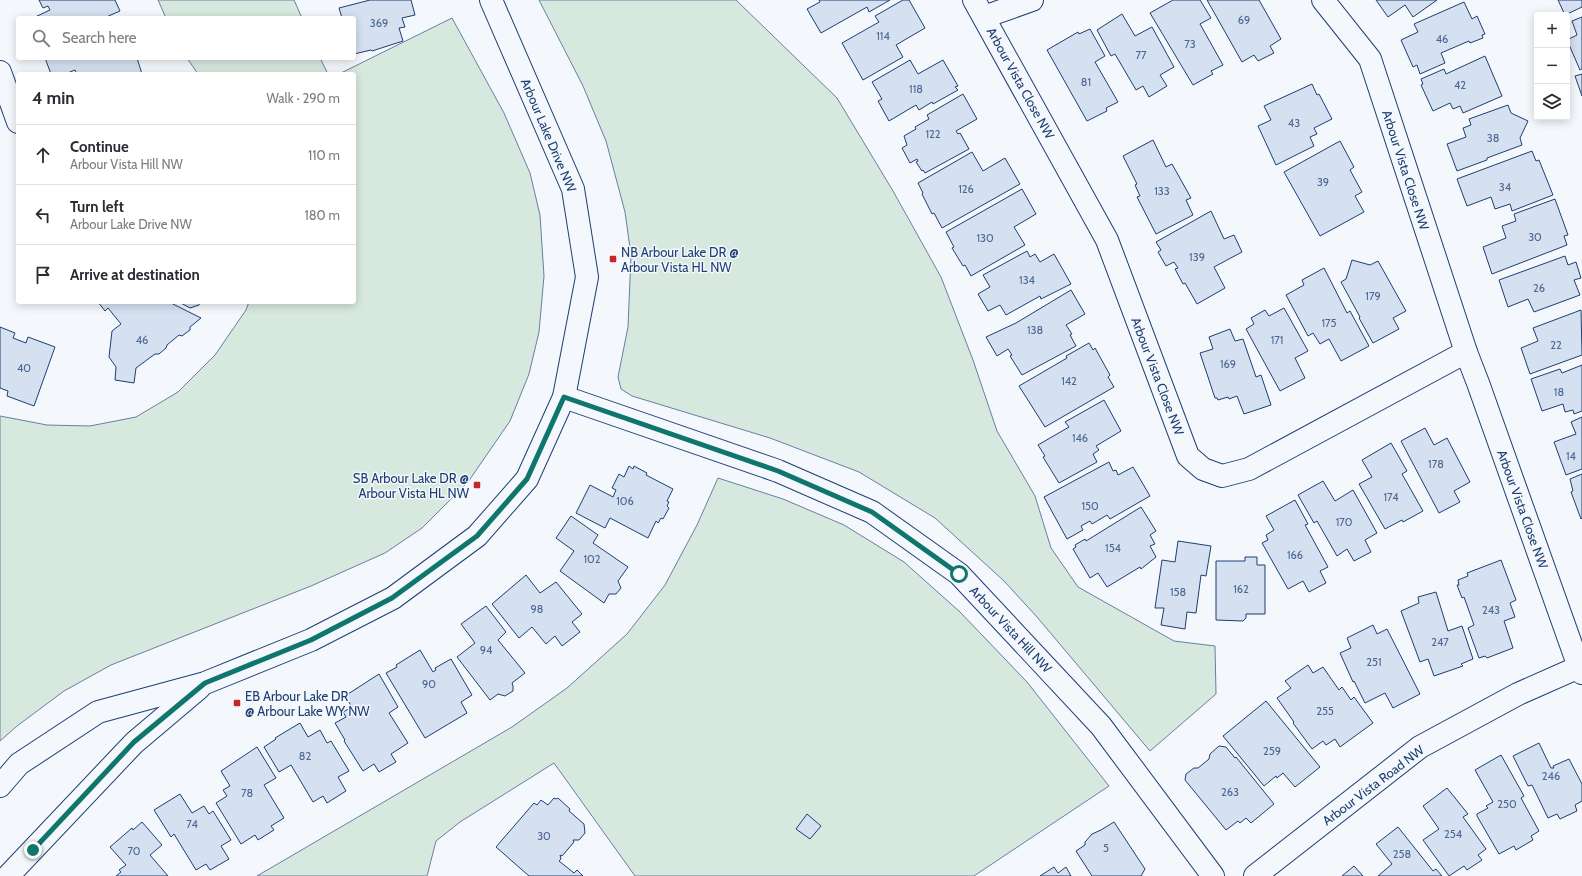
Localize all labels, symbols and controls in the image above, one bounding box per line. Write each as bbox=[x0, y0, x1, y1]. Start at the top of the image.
map controls bbox=[1534, 12, 1570, 120]
button: + bbox=[1534, 12, 1570, 48]
house number: 69 bbox=[1238, 13, 1250, 27]
search box bbox=[16, 16, 356, 60]
house number: 369 bbox=[370, 16, 388, 30]
street label: Arbour Vista Close NW bbox=[984, 24, 1059, 142]
icon: search bbox=[30, 27, 52, 49]
text: Search here bbox=[62, 29, 137, 47]
house number: 114 bbox=[876, 29, 890, 43]
house number: 46 bbox=[1436, 32, 1448, 46]
house number: 73 bbox=[1184, 37, 1196, 51]
house number: 77 bbox=[1135, 48, 1147, 62]
button: − bbox=[1534, 48, 1570, 84]
house number: 81 bbox=[1081, 75, 1091, 89]
street label: Arbour Lake Drive NW bbox=[518, 76, 580, 195]
house number: 42 bbox=[1454, 78, 1466, 92]
house number: 118 bbox=[909, 82, 923, 96]
button: layers bbox=[1534, 84, 1570, 120]
text: 4 min bbox=[32, 88, 75, 108]
text: Walk · 290 m bbox=[267, 90, 340, 106]
street label: Arbour Vista Close NW bbox=[1379, 108, 1433, 233]
house number: 43 bbox=[1288, 116, 1300, 130]
house number: 122 bbox=[925, 127, 941, 141]
house number: 38 bbox=[1487, 131, 1499, 145]
text: Continue bbox=[70, 138, 129, 156]
icon: ahead bbox=[32, 144, 54, 166]
text: 110 m bbox=[308, 147, 340, 163]
text: Arbour Vista Hill NW bbox=[70, 156, 183, 172]
house number: 39 bbox=[1317, 175, 1329, 189]
house number: 34 bbox=[1499, 180, 1512, 194]
house number: 126 bbox=[958, 182, 974, 196]
house number: 133 bbox=[1154, 184, 1170, 198]
text: Turn left bbox=[70, 198, 124, 216]
icon: left bbox=[32, 204, 54, 226]
text: 180 m bbox=[304, 207, 340, 223]
text: Arbour Lake Drive NW bbox=[70, 216, 192, 232]
house number: 30 bbox=[1528, 230, 1542, 244]
house number: 130 bbox=[976, 231, 994, 245]
place label: NB Arbour Lake DR @ Arbour Vista HL NW bbox=[621, 244, 739, 275]
house number: 139 bbox=[1189, 250, 1205, 264]
marker: NB Arbour Lake DR @ Arbour Vista HL NW bbox=[608, 254, 618, 264]
icon: arrive bbox=[32, 264, 54, 286]
text: Arrive at destination bbox=[70, 266, 200, 284]
house number: 134 bbox=[1019, 273, 1036, 287]
house number: 26 bbox=[1533, 281, 1545, 295]
house number: 179 bbox=[1365, 289, 1381, 303]
street label: Arbour Vista Close NW bbox=[1128, 315, 1188, 438]
house number: 175 bbox=[1321, 316, 1337, 330]
house number: 138 bbox=[1027, 323, 1043, 337]
house number: 46 bbox=[136, 333, 148, 347]
house number: 171 bbox=[1271, 333, 1283, 347]
house number: 22 bbox=[1550, 338, 1562, 352]
house number: 169 bbox=[1220, 357, 1236, 371]
house number: 40 bbox=[17, 361, 31, 375]
house number: 142 bbox=[1061, 374, 1077, 388]
house number: 18 bbox=[1554, 385, 1564, 399]
house number: 146 bbox=[1072, 431, 1088, 445]
street label: Arbour Vista Close NW bbox=[1494, 447, 1552, 571]
house number: 14 bbox=[1566, 449, 1577, 463]
house number: 178 bbox=[1428, 457, 1444, 471]
place label: SB Arbour Lake DR @ Arbour Vista HL NW bbox=[353, 470, 470, 501]
marker: SB Arbour Lake DR @ Arbour Vista HL NW bbox=[472, 480, 482, 490]
house number: 174 bbox=[1383, 490, 1399, 504]
house number: 106 bbox=[616, 494, 634, 508]
house number: 150 bbox=[1081, 499, 1099, 513]
house number: 170 bbox=[1336, 515, 1353, 529]
house number: 154 bbox=[1105, 541, 1122, 555]
house number: 166 bbox=[1287, 548, 1303, 562]
house number: 102 bbox=[583, 552, 601, 566]
route start bbox=[950, 565, 968, 583]
street label: Arbour Vista Hill NW bbox=[967, 582, 1056, 676]
house number: 162 bbox=[1233, 582, 1249, 596]
house number: 158 bbox=[1170, 585, 1186, 599]
house number: 98 bbox=[531, 602, 543, 616]
house number: 243 bbox=[1482, 603, 1500, 617]
house number: 247 bbox=[1431, 635, 1449, 649]
house number: 94 bbox=[480, 643, 493, 657]
house number: 251 bbox=[1366, 655, 1382, 669]
house number: 90 bbox=[422, 677, 436, 691]
place label: EB Arbour Lake DR @ Arbour Lake WY NW bbox=[245, 688, 370, 719]
marker: EB Arbour Lake DR @ Arbour Lake WY NW bbox=[232, 698, 242, 708]
house number: 255 bbox=[1316, 704, 1334, 718]
street label: Arbour Vista Road NW bbox=[1319, 741, 1428, 828]
house number: 259 bbox=[1263, 744, 1281, 758]
house number: 82 bbox=[299, 749, 311, 763]
house number: 246 bbox=[1542, 769, 1560, 783]
house number: 263 bbox=[1221, 785, 1239, 799]
house number: 78 bbox=[241, 786, 253, 800]
house number: 250 bbox=[1497, 797, 1517, 811]
house number: 74 bbox=[186, 817, 198, 831]
house number: 254 bbox=[1444, 827, 1463, 841]
house number: 30 bbox=[537, 829, 551, 843]
route end bbox=[24, 841, 42, 859]
house number: 5 bbox=[1103, 841, 1109, 855]
house number: 70 bbox=[127, 844, 141, 858]
house number: 258 bbox=[1393, 847, 1411, 861]

